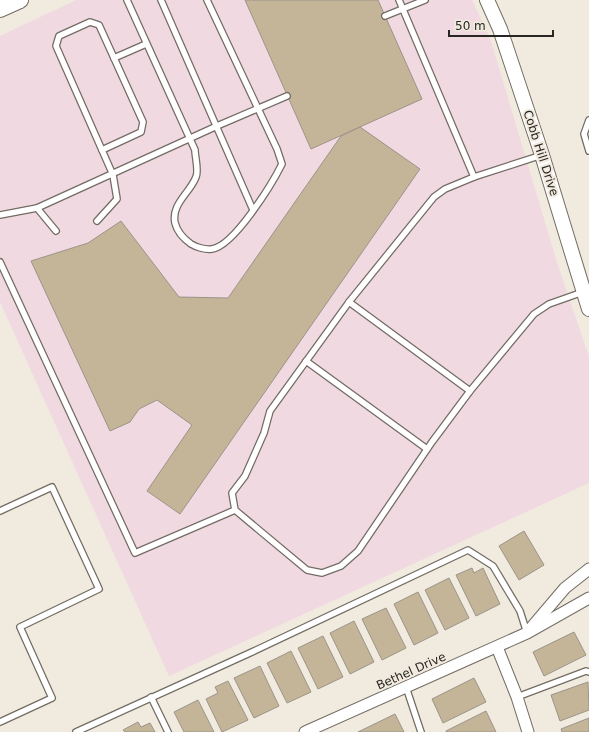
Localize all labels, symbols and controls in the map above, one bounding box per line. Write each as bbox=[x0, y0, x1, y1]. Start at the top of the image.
scale bar bbox=[449, 12, 553, 38]
text: 50 m bbox=[455, 19, 486, 33]
street label: Cobb Hill Drive bbox=[520, 108, 562, 198]
street label: Bethel Drive bbox=[374, 649, 448, 693]

